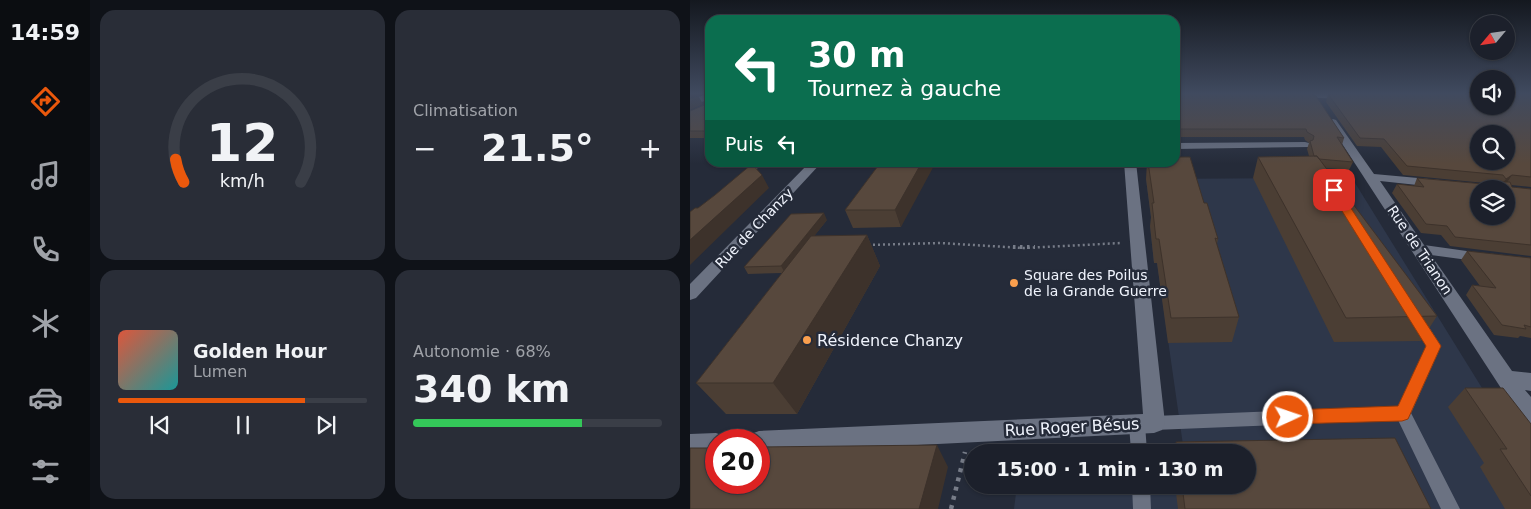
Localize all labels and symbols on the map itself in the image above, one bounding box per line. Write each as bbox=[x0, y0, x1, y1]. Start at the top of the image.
north arrow bbox=[1470, 15, 1515, 60]
pin bbox=[1313, 169, 1355, 211]
street label: Rue de Chanzy bbox=[712, 185, 796, 271]
street label: Rue de Trianon bbox=[1384, 202, 1456, 298]
place label: Square des Poilus de la Grande Guerre bbox=[1024, 267, 1167, 299]
marker: Square des Poilus de la Grande Guerre bbox=[1008, 277, 1020, 289]
place label: Résidence Chanzy bbox=[817, 331, 963, 350]
marker: Résidence Chanzy bbox=[801, 334, 813, 346]
position arrow bbox=[1261, 390, 1313, 442]
street label: Rue Roger Bésus bbox=[1004, 414, 1140, 440]
speed limit sign: 20 bbox=[705, 429, 770, 494]

